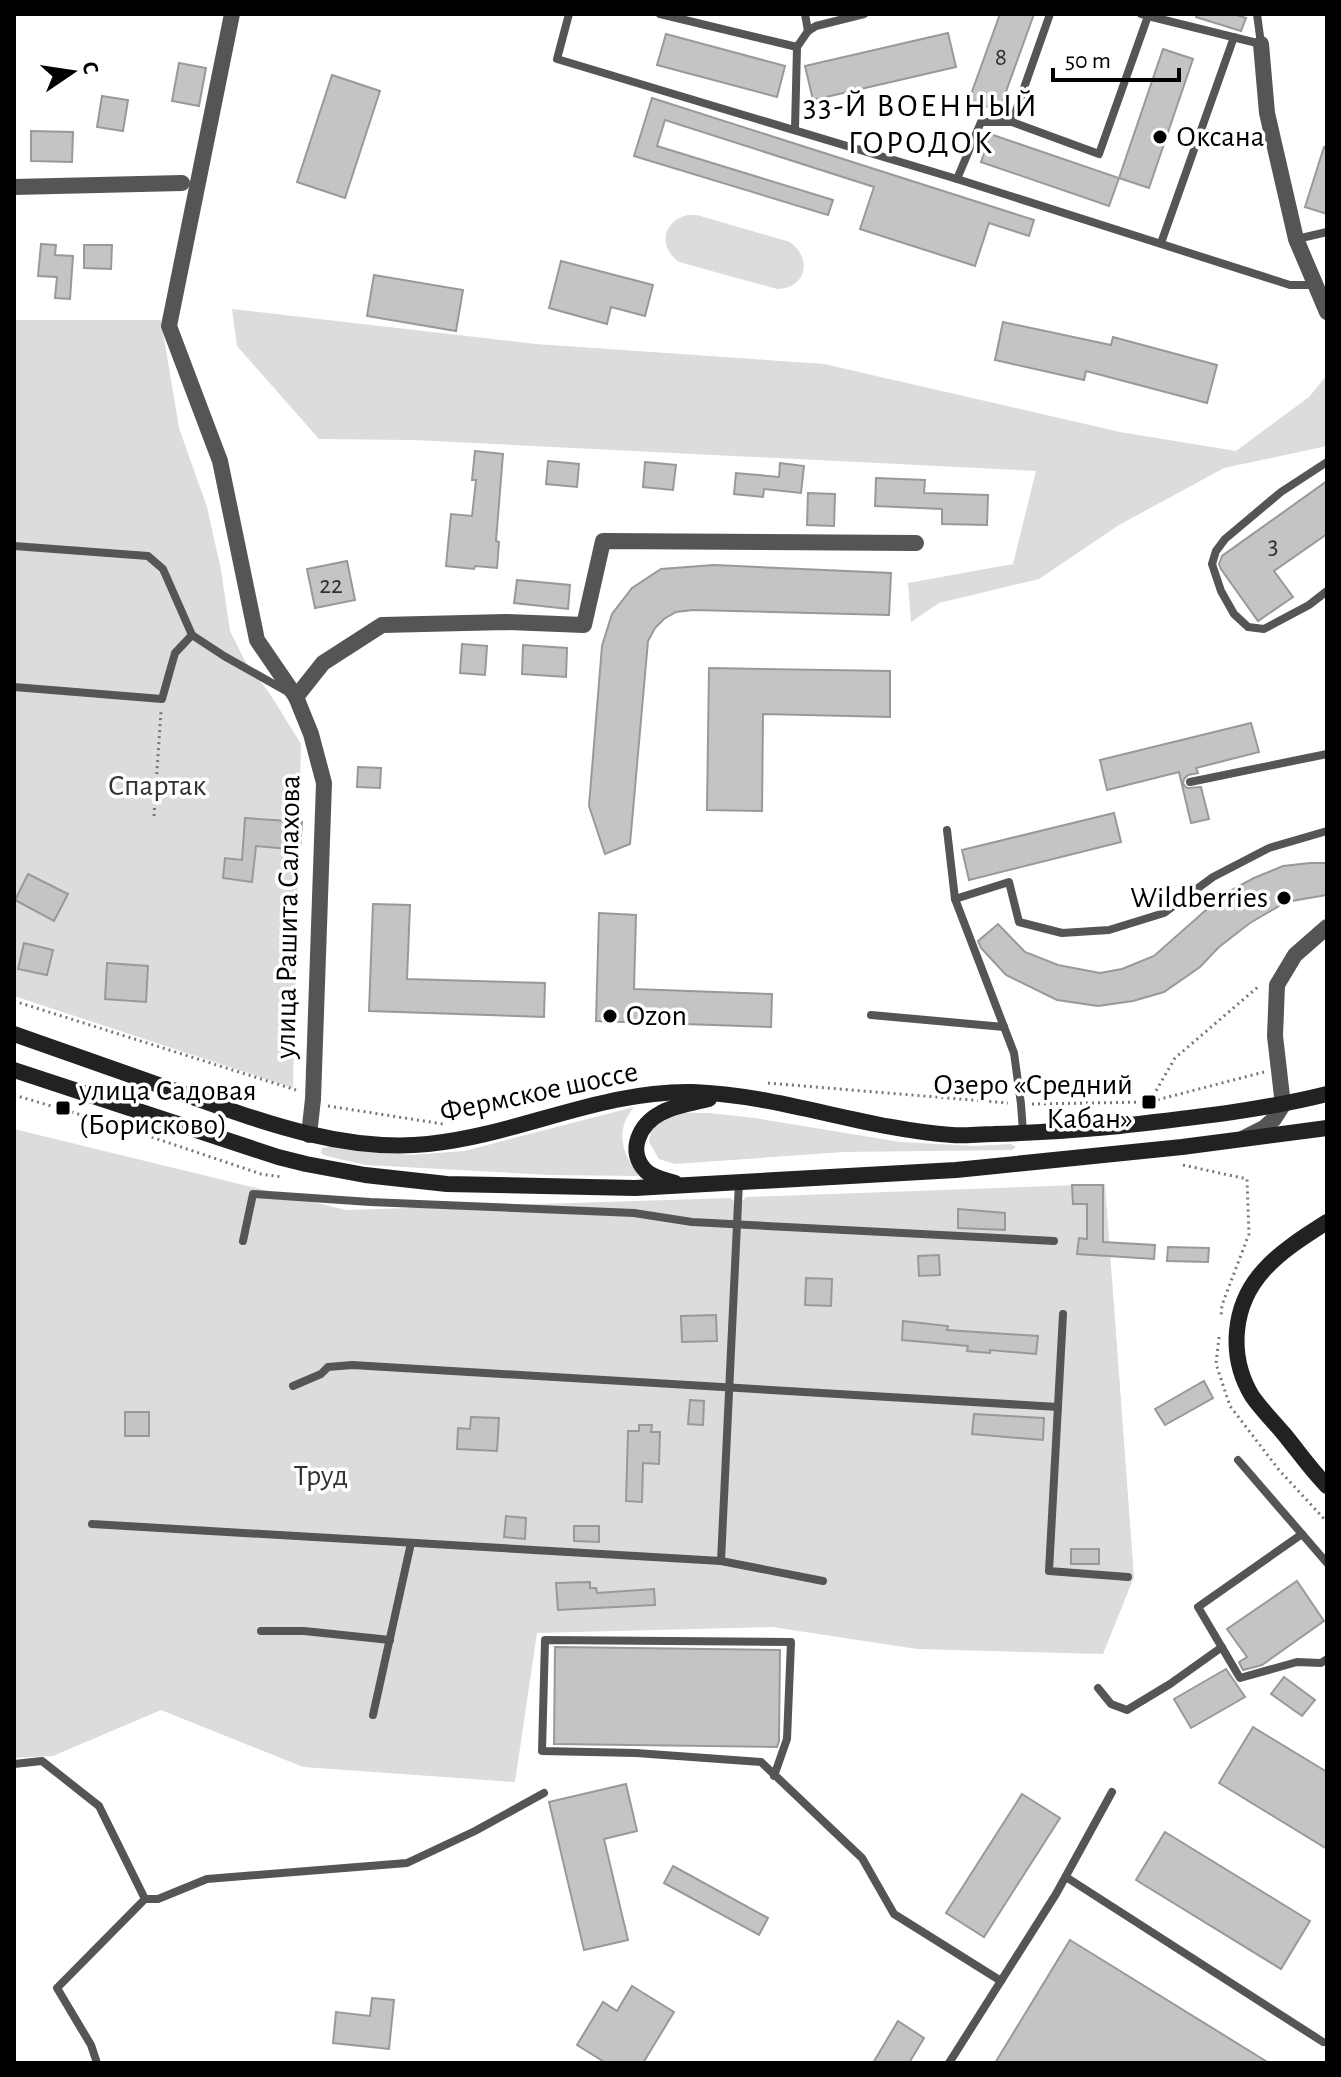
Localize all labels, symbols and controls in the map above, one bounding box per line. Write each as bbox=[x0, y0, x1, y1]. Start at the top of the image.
north arrow bbox=[32, 32, 112, 112]
scale bar bbox=[1053, 32, 1179, 82]
house number: 8 bbox=[995, 44, 1007, 70]
text: 50 m bbox=[1065, 49, 1111, 73]
text: С bbox=[78, 59, 103, 76]
district label: 33-Й ВОЕННЫЙ ГОРОДОК bbox=[803, 90, 1039, 159]
place label: Оксана bbox=[1176, 122, 1265, 152]
marker: Оксана bbox=[1151, 128, 1169, 146]
house number: 3 bbox=[1268, 533, 1278, 559]
house number: 22 bbox=[319, 572, 343, 598]
park label: Спартак bbox=[108, 771, 207, 801]
street label: улица Рашита Салахова bbox=[271, 775, 305, 1060]
place label: Wildberries bbox=[1130, 883, 1268, 913]
marker: Wildberries bbox=[1275, 889, 1293, 907]
place label: Ozon bbox=[626, 1001, 687, 1031]
marker: Ozon bbox=[601, 1007, 619, 1025]
street label: Фермское шоссе bbox=[437, 1056, 641, 1128]
place label: Озеро «Средний Кабан» bbox=[933, 1070, 1133, 1134]
place label: улица Садовая (Борисково) bbox=[78, 1076, 257, 1140]
marker: Озеро «Средний Кабан» bbox=[1140, 1093, 1158, 1111]
marker: улица Садовая (Борисково) bbox=[54, 1099, 72, 1117]
park label: Труд bbox=[294, 1461, 348, 1491]

